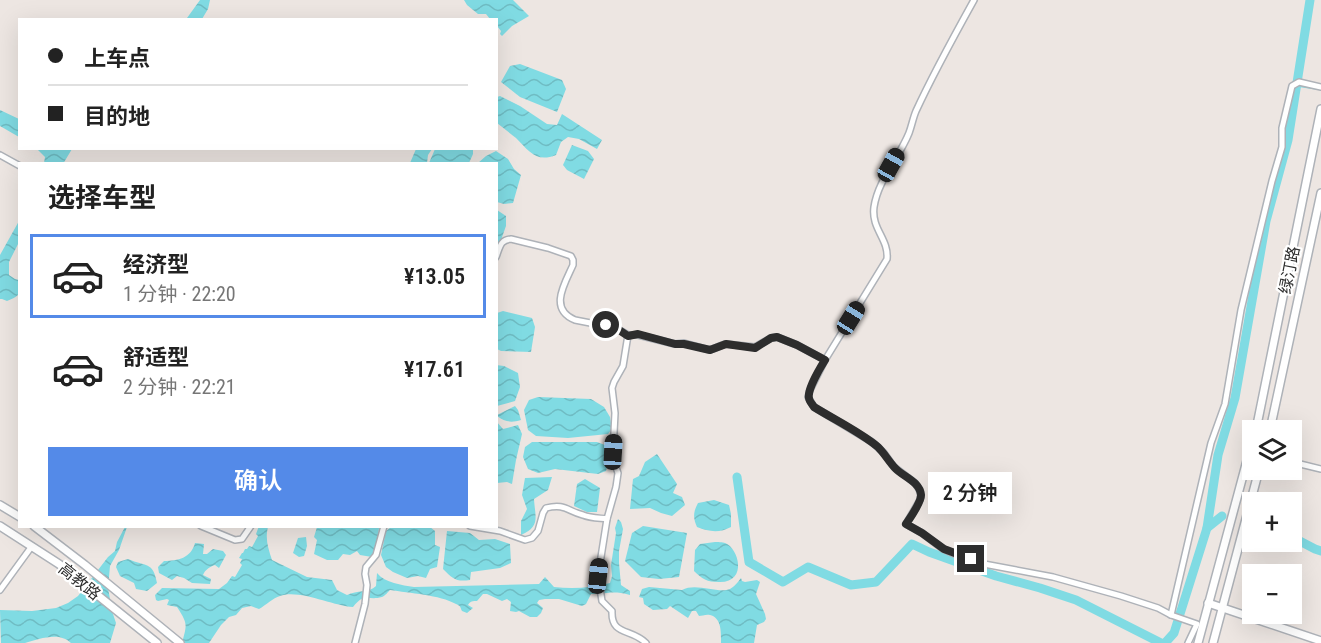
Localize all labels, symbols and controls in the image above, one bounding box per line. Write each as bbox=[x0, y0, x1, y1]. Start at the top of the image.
text: 上车点 bbox=[84, 46, 150, 71]
text: 目的地 bbox=[84, 104, 150, 129]
car bbox=[874, 145, 908, 185]
text: 选择车型 bbox=[48, 182, 156, 214]
street label: 绿汀路 bbox=[1276, 245, 1303, 295]
icon: car bbox=[51, 249, 105, 303]
text: 经济型 bbox=[123, 252, 189, 277]
text: ¥13.05 bbox=[404, 264, 465, 289]
text: 1 分钟 · 22:20 bbox=[123, 282, 236, 306]
car bbox=[834, 298, 868, 338]
route start bbox=[592, 311, 619, 338]
icon: car bbox=[51, 342, 105, 396]
text: 舒适型 bbox=[123, 345, 189, 370]
text: ¥17.61 bbox=[404, 357, 465, 382]
text: 2 分钟 · 22:21 bbox=[123, 375, 236, 399]
map controls bbox=[1242, 420, 1302, 624]
button: layers bbox=[1242, 420, 1302, 480]
car bbox=[603, 434, 623, 470]
button: 确认 bbox=[48, 447, 468, 516]
callout: 2 分钟 bbox=[929, 472, 1013, 514]
text: 2 分钟 bbox=[943, 481, 997, 505]
button: + bbox=[1242, 492, 1302, 552]
route end bbox=[957, 545, 984, 572]
car bbox=[587, 557, 609, 595]
street label: 高教路 bbox=[55, 559, 104, 604]
button: − bbox=[1242, 564, 1302, 624]

